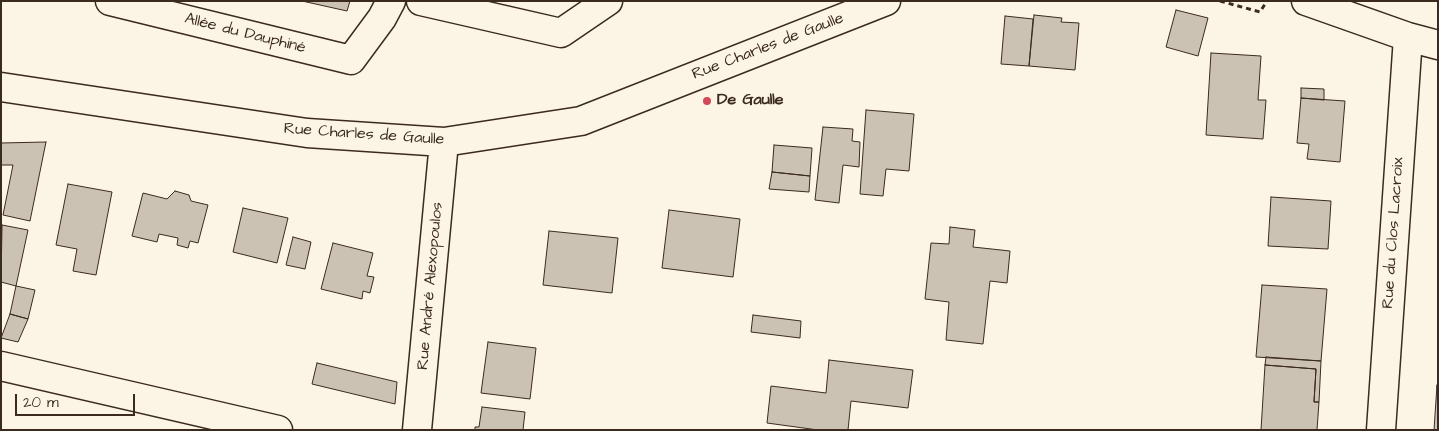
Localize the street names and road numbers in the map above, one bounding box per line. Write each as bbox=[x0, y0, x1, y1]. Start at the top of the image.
street label: Rue Charles de Gaulle bbox=[690, 9, 846, 85]
street label: Allée du Dauphiné bbox=[182, 10, 308, 58]
street label: Rue Charles de Gaulle bbox=[283, 120, 445, 150]
street label: Rue du Clos Lacroix bbox=[1379, 157, 1409, 309]
street label: Rue André Alexopoulos bbox=[414, 201, 448, 371]

